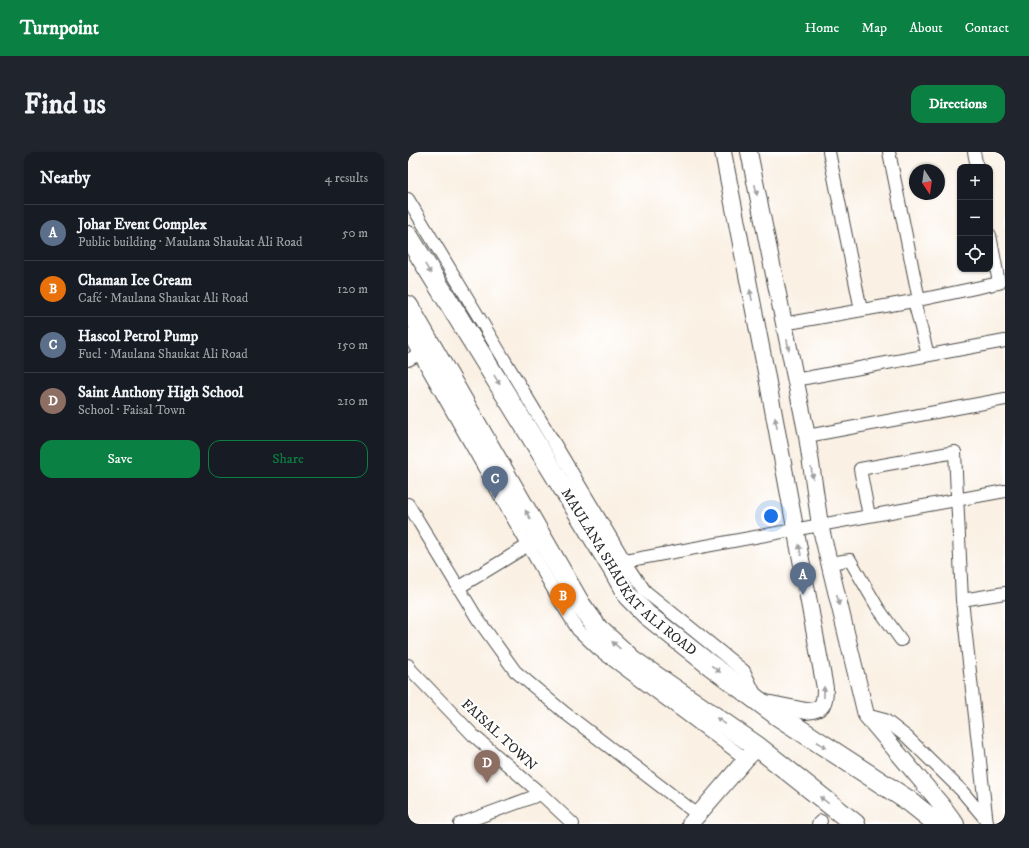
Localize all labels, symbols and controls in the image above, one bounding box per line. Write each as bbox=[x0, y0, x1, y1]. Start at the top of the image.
text: Turnpoint bbox=[20, 17, 99, 40]
text: Home bbox=[805, 19, 839, 37]
text: Map bbox=[861, 19, 887, 37]
text: About bbox=[909, 19, 943, 37]
text: Contact bbox=[965, 19, 1009, 37]
button: Directions bbox=[911, 85, 1005, 123]
text: Find us bbox=[24, 87, 106, 122]
north arrow bbox=[909, 164, 945, 200]
map controls bbox=[957, 164, 993, 272]
button: + bbox=[957, 164, 993, 200]
text: Nearby bbox=[40, 167, 90, 189]
text: 4 results bbox=[325, 170, 368, 186]
one-way arrow bbox=[754, 184, 760, 196]
button: − bbox=[957, 200, 993, 236]
text: Johar Event Complex bbox=[78, 215, 207, 234]
text: A bbox=[49, 225, 57, 241]
text: 50 m bbox=[342, 225, 368, 241]
text: Public building · Maulana Shaukat Ali Road bbox=[78, 234, 303, 250]
button: locate bbox=[957, 236, 993, 272]
one-way arrow bbox=[425, 263, 432, 275]
text: Chaman Ice Cream bbox=[78, 271, 192, 290]
text: B bbox=[49, 281, 57, 297]
text: 120 m bbox=[337, 281, 368, 297]
one-way arrow bbox=[748, 289, 754, 301]
text: Café · Maulana Shaukat Ali Road bbox=[78, 290, 248, 306]
text: Hascol Petrol Pump bbox=[78, 327, 198, 346]
text: C bbox=[49, 337, 57, 353]
text: 150 m bbox=[337, 337, 368, 353]
one-way arrow bbox=[785, 339, 791, 351]
text: Fuel · Maulana Shaukat Ali Road bbox=[78, 346, 248, 362]
one-way arrow bbox=[493, 374, 500, 386]
text: Saint Anthony High School bbox=[78, 383, 243, 402]
text: D bbox=[48, 393, 58, 409]
text: 210 m bbox=[337, 393, 368, 409]
text: School · Faisal Town bbox=[78, 402, 185, 418]
one-way arrow bbox=[772, 417, 778, 429]
button: Save bbox=[40, 440, 200, 478]
button: Share bbox=[208, 440, 368, 478]
pin: C bbox=[482, 466, 508, 499]
one-way arrow bbox=[809, 467, 815, 479]
street label: MAULANA SHAUKAT ALI ROAD bbox=[557, 485, 700, 660]
your location bbox=[761, 506, 781, 526]
one-way arrow bbox=[525, 509, 532, 521]
one-way arrow bbox=[797, 544, 803, 557]
pin: A bbox=[790, 562, 816, 595]
pin: B bbox=[550, 583, 576, 616]
one-way arrow bbox=[835, 594, 841, 606]
one-way arrow bbox=[611, 640, 621, 650]
one-way arrow bbox=[711, 665, 721, 673]
one-way arrow bbox=[821, 686, 828, 698]
street label: FAISAL TOWN bbox=[457, 695, 541, 775]
one-way arrow bbox=[716, 717, 726, 725]
one-way arrow bbox=[817, 741, 827, 749]
pin: D bbox=[474, 750, 500, 783]
one-way arrow bbox=[819, 796, 830, 804]

